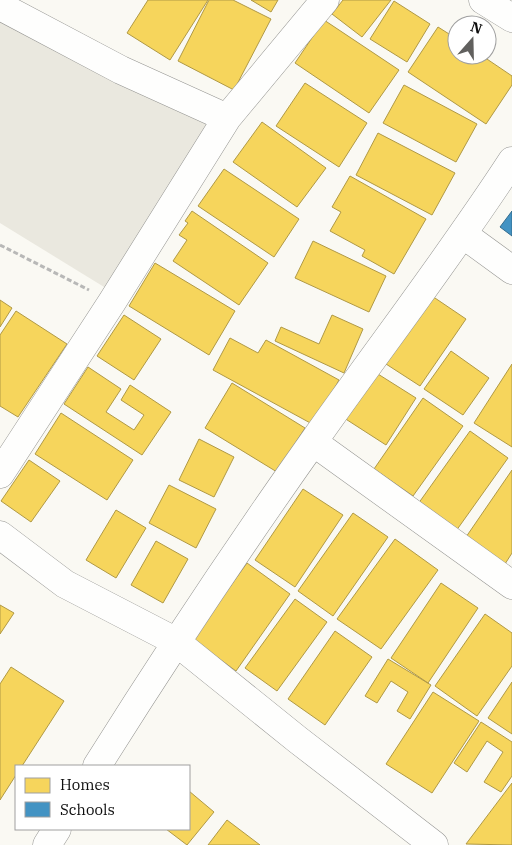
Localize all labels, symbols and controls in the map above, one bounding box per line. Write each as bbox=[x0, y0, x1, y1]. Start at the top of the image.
north arrow bbox=[447, 15, 497, 65]
text: N bbox=[468, 17, 485, 38]
legend bbox=[15, 765, 190, 830]
text: Homes bbox=[60, 775, 110, 794]
text: Schools bbox=[60, 800, 115, 819]

